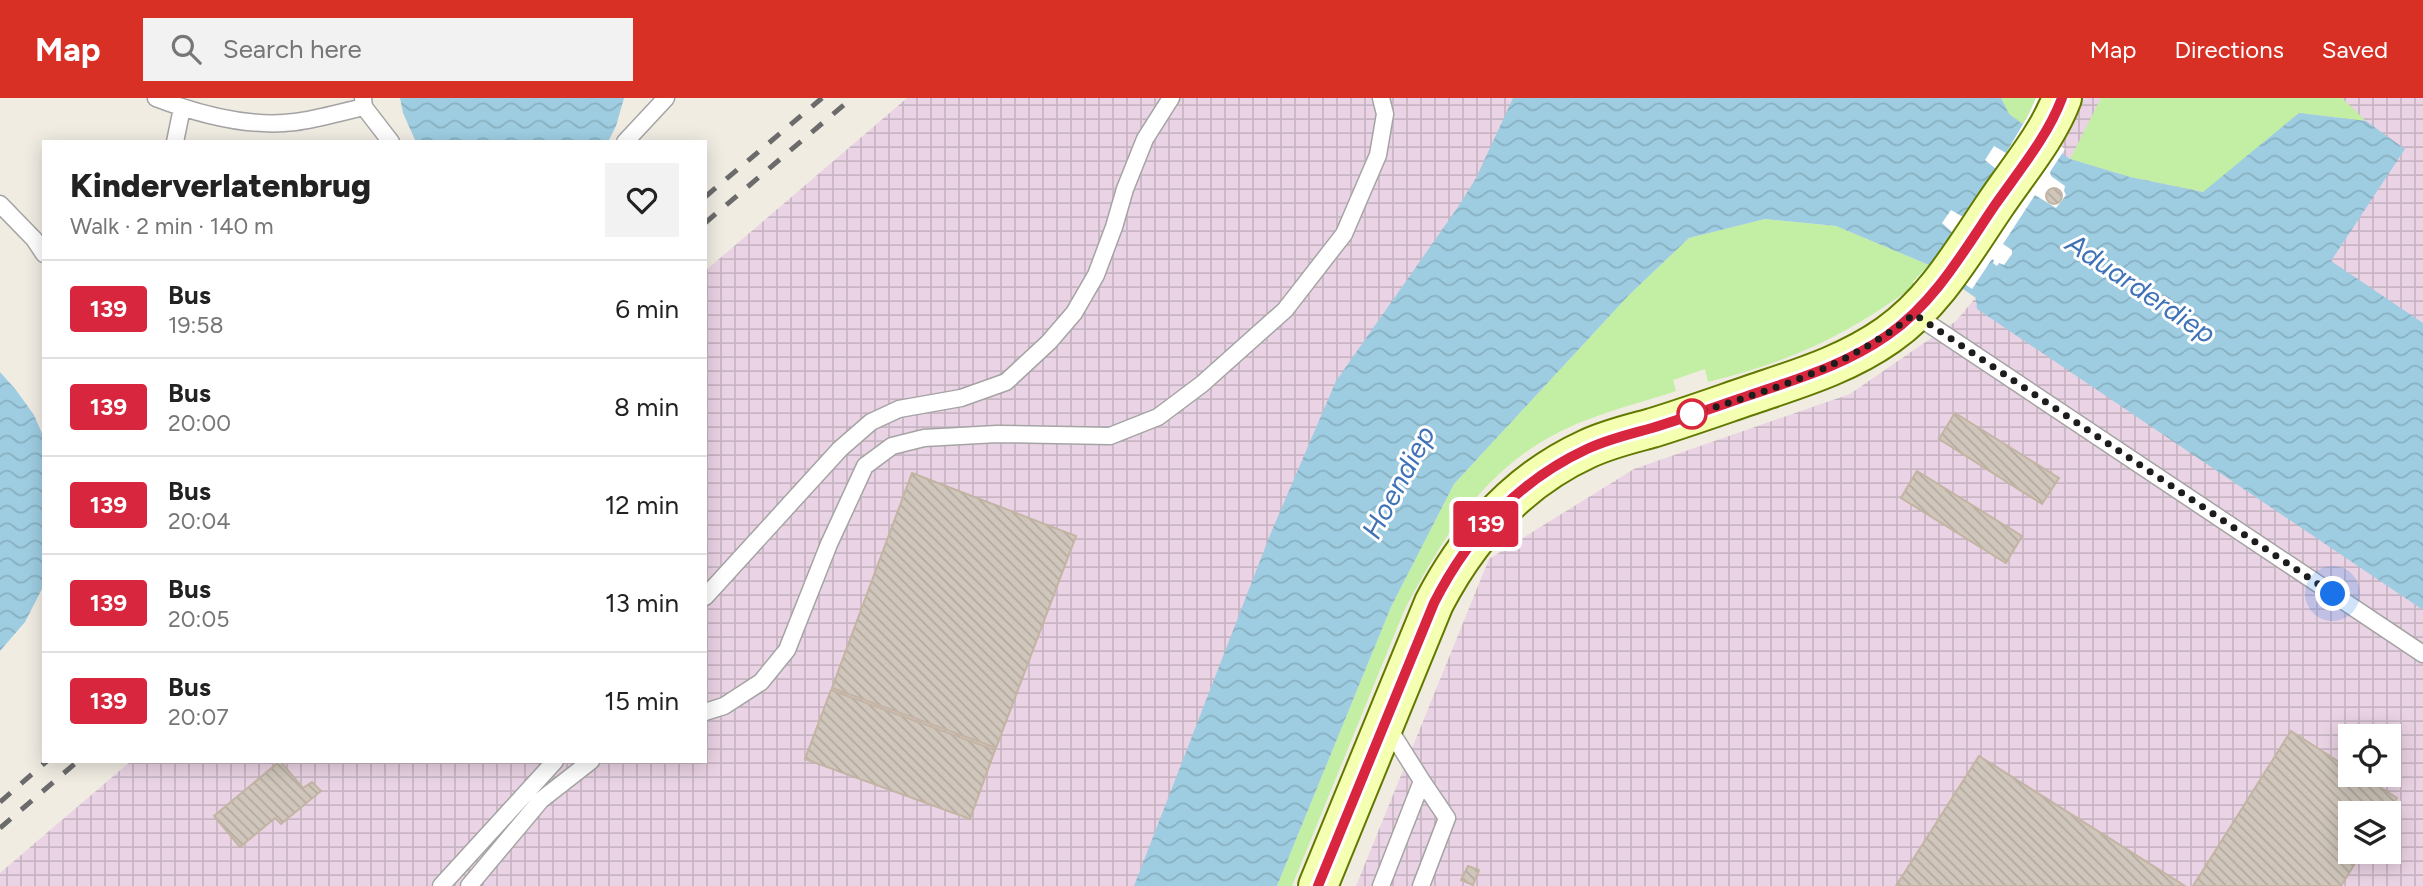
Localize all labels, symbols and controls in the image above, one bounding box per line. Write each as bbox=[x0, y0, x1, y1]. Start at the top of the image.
search box bbox=[143, 18, 633, 81]
text: Map bbox=[35, 30, 101, 69]
icon: search bbox=[167, 30, 205, 68]
text: Search here bbox=[223, 33, 362, 65]
text: Map bbox=[2090, 35, 2136, 64]
text: Directions bbox=[2174, 35, 2284, 64]
text: Saved bbox=[2322, 35, 2388, 64]
button: heart bbox=[605, 163, 679, 237]
text: Kinderverlatenbrug bbox=[70, 166, 371, 205]
text: Walk · 2 min · 140 m bbox=[70, 212, 274, 240]
water label: Aduarderdiep bbox=[2059, 225, 2222, 350]
text: Bus bbox=[168, 279, 211, 311]
text: 6 min bbox=[615, 293, 679, 325]
text: 139 bbox=[90, 294, 127, 323]
text: 19:58 bbox=[168, 311, 224, 339]
text: Bus bbox=[168, 377, 211, 409]
text: 8 min bbox=[614, 391, 679, 423]
text: 139 bbox=[90, 392, 127, 421]
unlabelled marker bbox=[1677, 399, 1707, 429]
text: 20:00 bbox=[168, 409, 231, 437]
water label: Hoendiep bbox=[1354, 420, 1442, 544]
text: Bus bbox=[168, 475, 211, 507]
text: 12 min bbox=[605, 489, 679, 521]
text: 139 bbox=[90, 490, 127, 519]
line badge: 139 bbox=[1446, 501, 1526, 547]
text: 20:04 bbox=[168, 507, 230, 535]
text: 139 bbox=[1467, 509, 1505, 538]
text: Bus bbox=[168, 573, 211, 605]
your location bbox=[2315, 576, 2350, 611]
text: 13 min bbox=[605, 587, 679, 619]
text: 139 bbox=[90, 588, 127, 617]
text: 20:05 bbox=[168, 605, 229, 633]
text: Bus bbox=[168, 671, 211, 703]
text: 15 min bbox=[604, 685, 679, 717]
text: 139 bbox=[90, 686, 127, 715]
text: 20:07 bbox=[168, 703, 229, 731]
map controls bbox=[2338, 724, 2401, 864]
button: locate bbox=[2338, 724, 2401, 787]
button: layers bbox=[2338, 801, 2401, 864]

